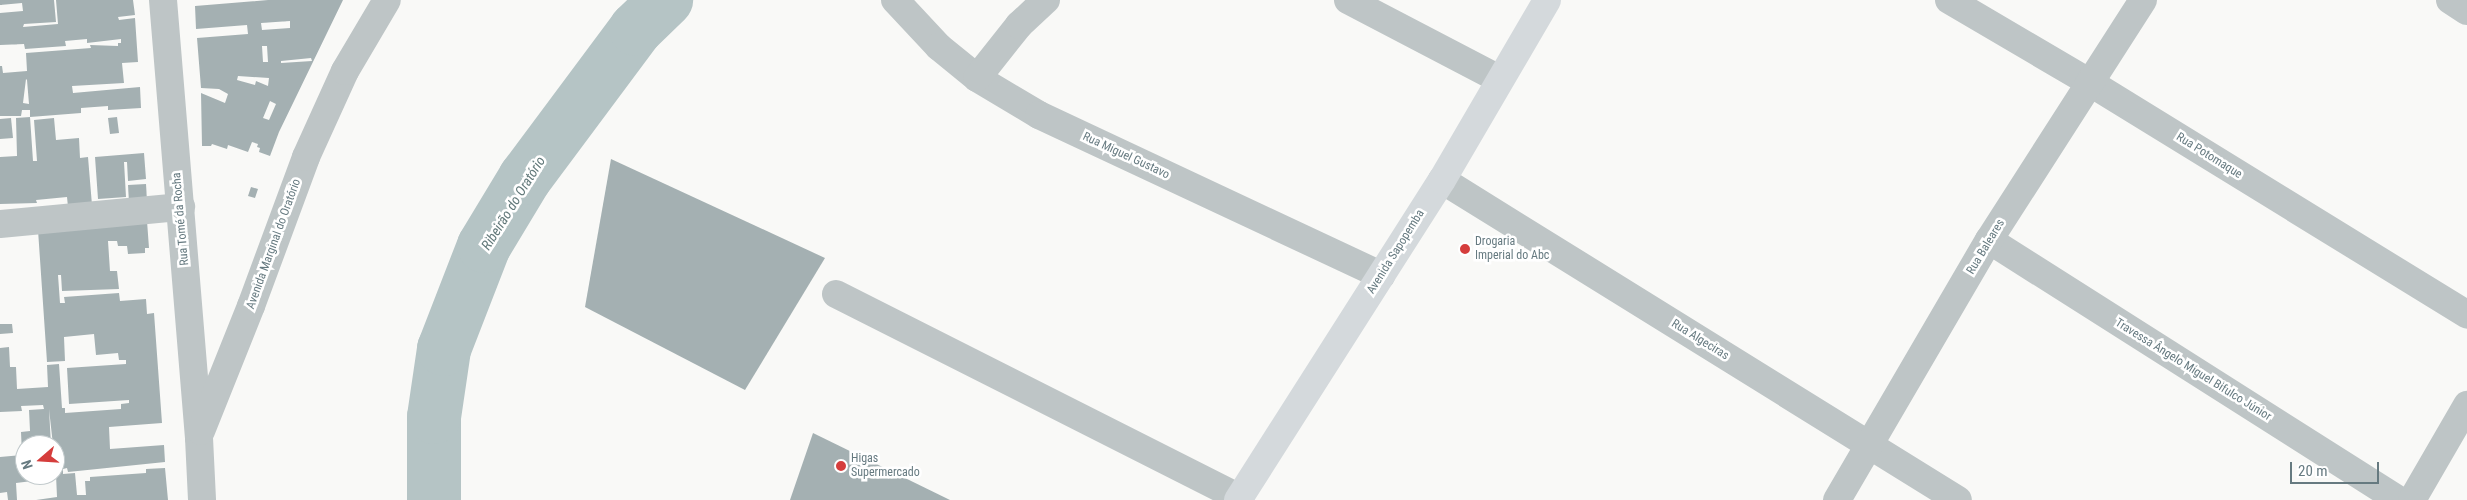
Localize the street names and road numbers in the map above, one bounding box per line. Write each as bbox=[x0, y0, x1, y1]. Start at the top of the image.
street label: Rua Miguel Gustavo bbox=[1080, 130, 1172, 182]
street label: Rua Potomaque bbox=[2173, 130, 2245, 182]
street label: Rua Tomé da Rocha bbox=[170, 172, 192, 266]
street label: Avenida Marginal do Oratório bbox=[244, 177, 304, 311]
street label: Avenida Sapopemba bbox=[1364, 207, 1428, 297]
street label: Rua Baleares bbox=[1964, 217, 2008, 277]
street label: Travessa Ângelo Miguel Bifulco Júnior bbox=[2112, 316, 2274, 424]
street label: Rua Algeciras bbox=[1669, 317, 1731, 363]

